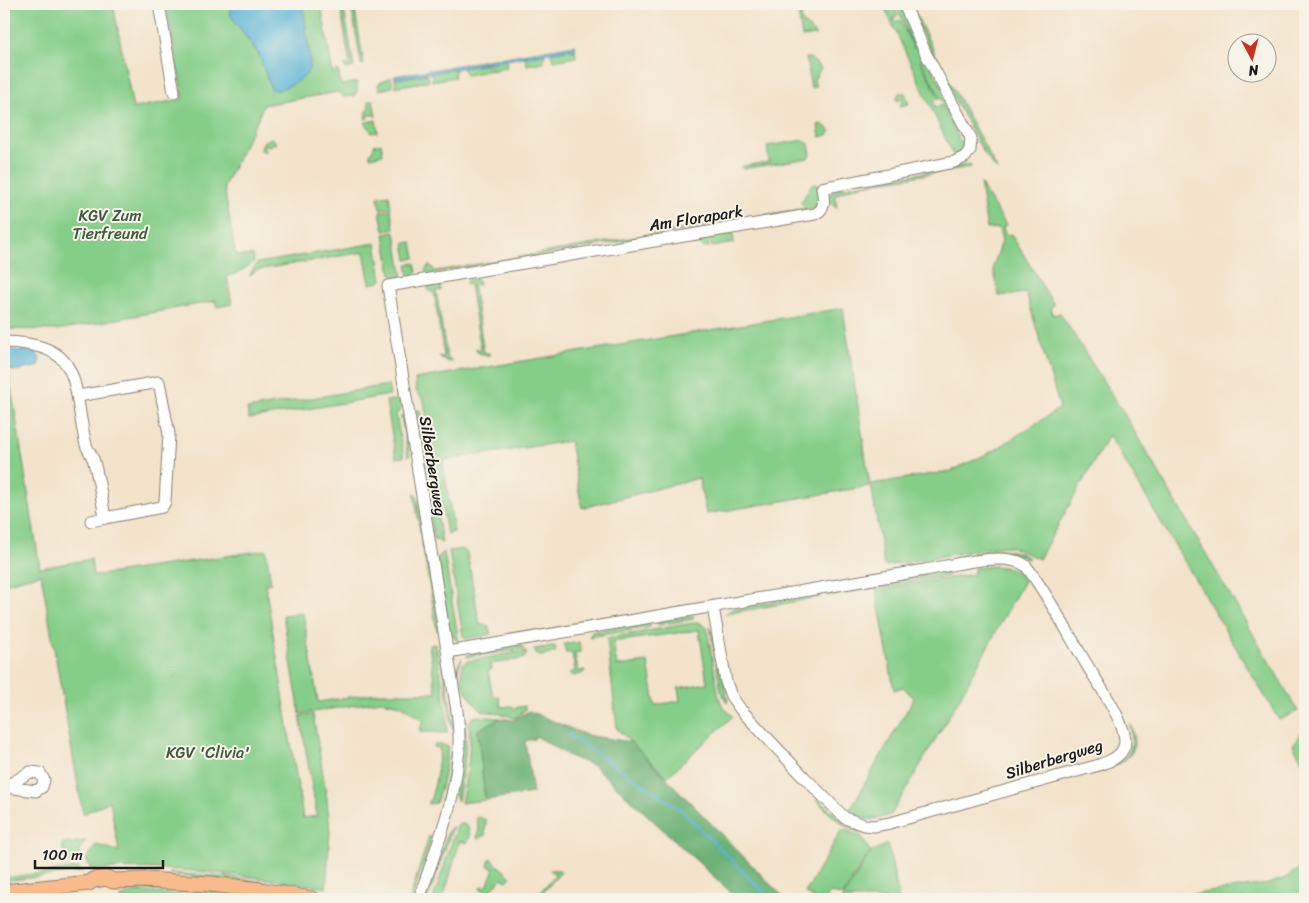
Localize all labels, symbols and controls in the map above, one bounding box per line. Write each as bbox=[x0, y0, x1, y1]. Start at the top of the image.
north arrow bbox=[1226, 32, 1276, 82]
text: N bbox=[1247, 57, 1261, 83]
street label: Am Florapark bbox=[646, 196, 745, 240]
park label: KGV Zum Tierfreund bbox=[73, 201, 149, 248]
street label: Silberbergweg bbox=[411, 414, 455, 518]
street label: Silberbergweg bbox=[1002, 730, 1106, 788]
park label: KGV 'Clivia' bbox=[166, 738, 250, 767]
scale bar bbox=[35, 838, 162, 870]
text: 100 m bbox=[42, 842, 83, 868]

